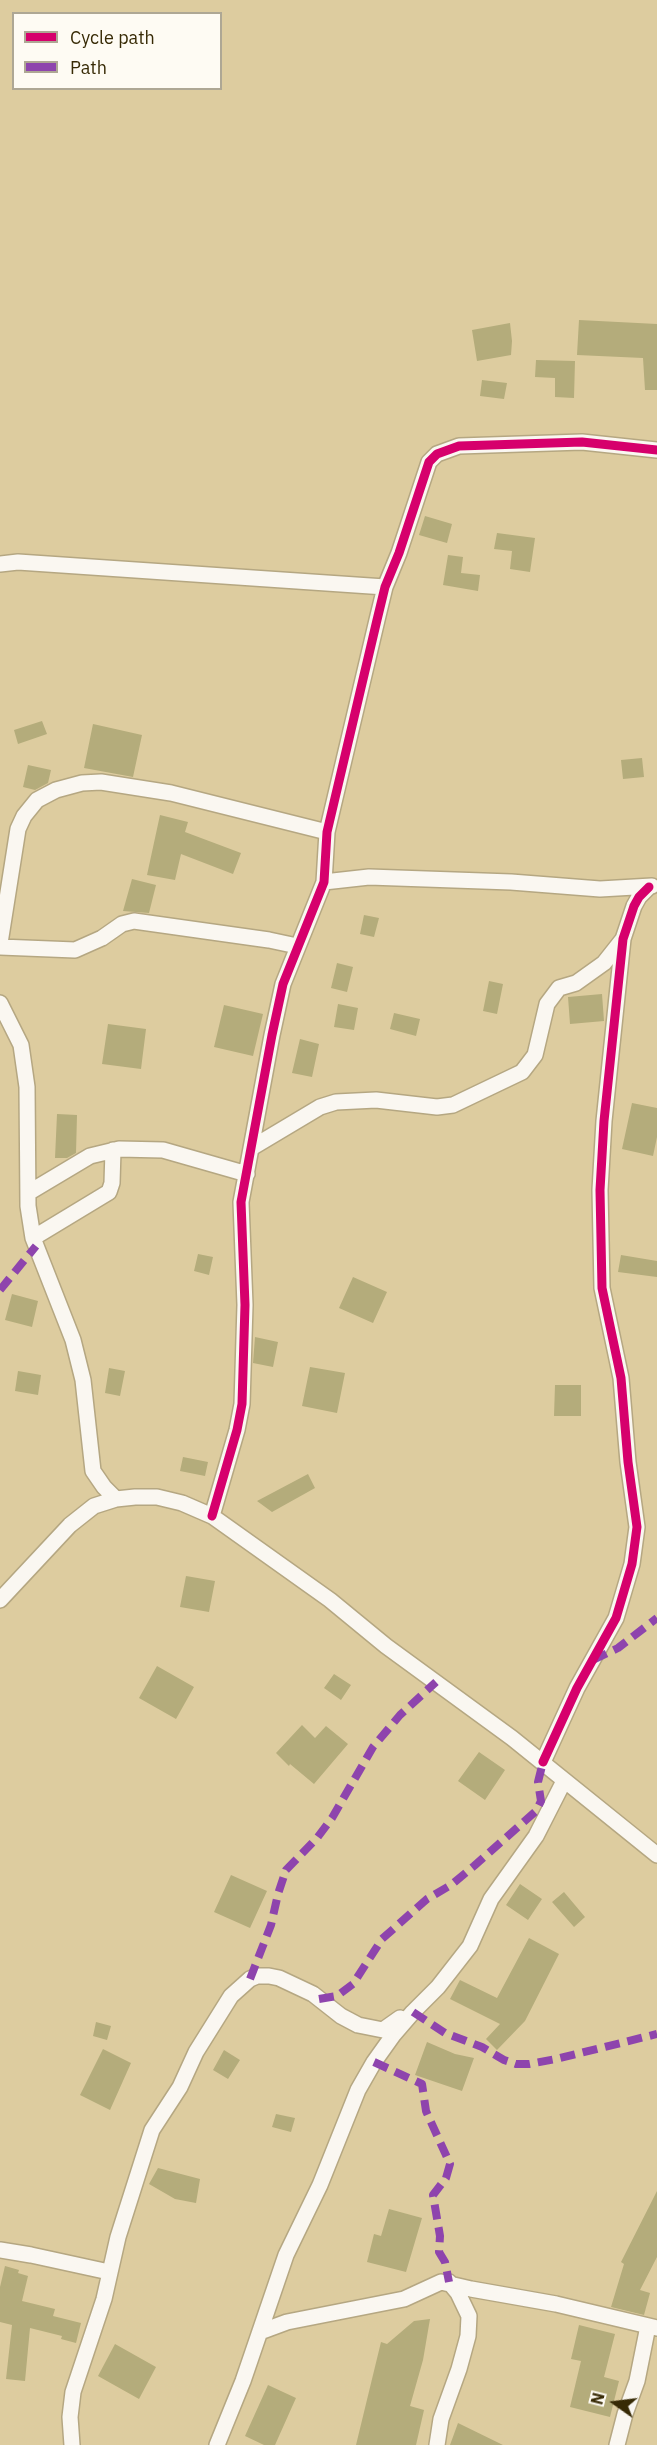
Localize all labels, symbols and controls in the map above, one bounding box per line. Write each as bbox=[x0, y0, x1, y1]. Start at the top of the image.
legend bbox=[12, 12, 222, 90]
text: Cycle path bbox=[70, 26, 155, 49]
text: Path bbox=[70, 56, 107, 79]
north arrow bbox=[585, 2373, 645, 2433]
text: N bbox=[586, 2391, 609, 2407]

